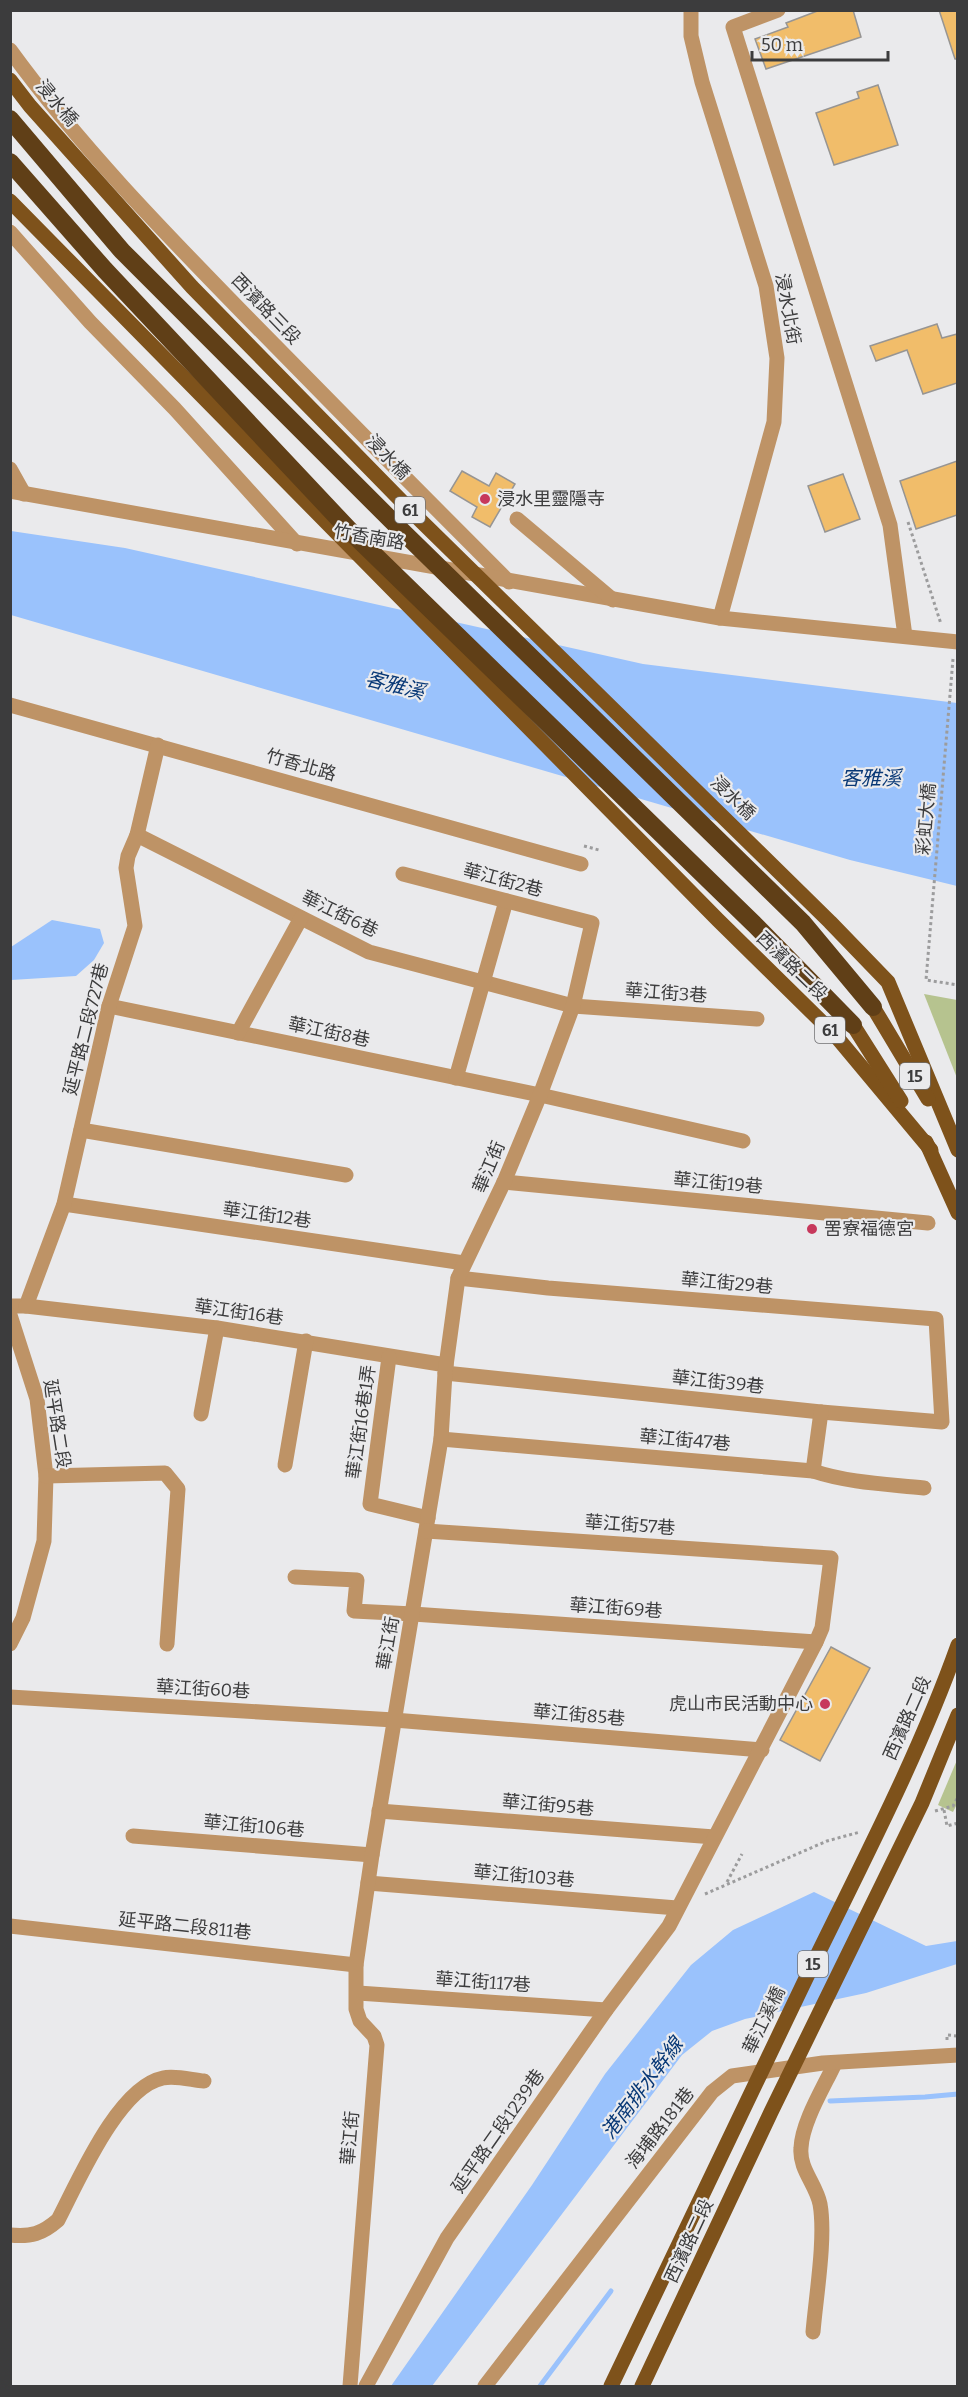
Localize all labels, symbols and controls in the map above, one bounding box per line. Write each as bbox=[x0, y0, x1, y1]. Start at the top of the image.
scale bar bbox=[752, 24, 888, 62]
text: 50 m bbox=[761, 34, 803, 56]
street label: 浸水橋 bbox=[31, 75, 83, 131]
street label: 西濱路三段 bbox=[227, 269, 305, 349]
street label: 浸水北街 bbox=[771, 272, 805, 346]
street label: 浸水橋 bbox=[361, 430, 415, 484]
place label: 浸水里靈隱寺 bbox=[497, 488, 605, 510]
marker: 浸水里靈隱寺 bbox=[478, 492, 492, 506]
road number: 61 bbox=[395, 497, 425, 523]
street label: 竹香南路 bbox=[332, 520, 406, 554]
water label: 客雅溪 bbox=[363, 666, 430, 705]
street label: 竹香北路 bbox=[263, 745, 339, 785]
water label: 客雅溪 bbox=[841, 766, 904, 790]
street label: 浸水橋 bbox=[706, 771, 760, 825]
street label: 彩虹大橋 bbox=[912, 782, 940, 856]
street label: 華江街2巷 bbox=[461, 859, 545, 901]
street label: 華江街6巷 bbox=[298, 886, 382, 942]
street label: 西濱路二段 bbox=[752, 927, 832, 1005]
street label: 延平路二段727巷 bbox=[59, 961, 113, 1097]
street label: 華江街3巷 bbox=[624, 979, 708, 1007]
street label: 華江街8巷 bbox=[286, 1013, 372, 1051]
road number: 61 bbox=[815, 1017, 845, 1043]
road number: 15 bbox=[900, 1063, 930, 1089]
street label: 華江街 bbox=[468, 1138, 510, 1196]
street label: 華江街19巷 bbox=[672, 1168, 764, 1198]
street label: 華江街12巷 bbox=[221, 1198, 313, 1232]
place label: 罟寮福德宮 bbox=[824, 1218, 914, 1240]
marker: 罟寮福德宮 bbox=[805, 1222, 819, 1236]
street label: 華江街29巷 bbox=[680, 1268, 774, 1298]
street label: 華江街16巷 bbox=[193, 1295, 285, 1329]
street label: 華江街16巷1弄 bbox=[342, 1363, 380, 1481]
street label: 華江街39巷 bbox=[671, 1366, 765, 1398]
street label: 延平路二段 bbox=[39, 1378, 75, 1470]
street label: 華江街47巷 bbox=[639, 1425, 731, 1455]
street label: 華江街57巷 bbox=[584, 1511, 676, 1539]
street label: 華江街69巷 bbox=[569, 1594, 663, 1622]
street label: 華江街 bbox=[372, 1615, 404, 1671]
street label: 西濱路二段 bbox=[879, 1672, 935, 1764]
street label: 華江街60巷 bbox=[155, 1676, 251, 1702]
place label: 虎山市民活動中心 bbox=[669, 1693, 813, 1715]
marker: 虎山市民活動中心 bbox=[818, 1697, 832, 1711]
street label: 華江街85巷 bbox=[532, 1700, 626, 1730]
street label: 華江街95巷 bbox=[501, 1790, 595, 1820]
street label: 華江街106巷 bbox=[203, 1811, 305, 1841]
street label: 華江街103巷 bbox=[473, 1861, 575, 1891]
street label: 延平路二段811巷 bbox=[117, 1908, 253, 1944]
road number: 15 bbox=[798, 1951, 828, 1977]
street label: 華江街117巷 bbox=[435, 1968, 531, 1996]
street label: 華江溪橋 bbox=[738, 1983, 790, 2057]
water label: 港南排水幹線 bbox=[596, 2031, 689, 2143]
street label: 延平路二段1239巷 bbox=[447, 2065, 549, 2197]
street label: 海埔路181巷 bbox=[621, 2083, 699, 2173]
street label: 華江街 bbox=[337, 2110, 363, 2166]
street label: 西濱路二段 bbox=[660, 2196, 718, 2286]

